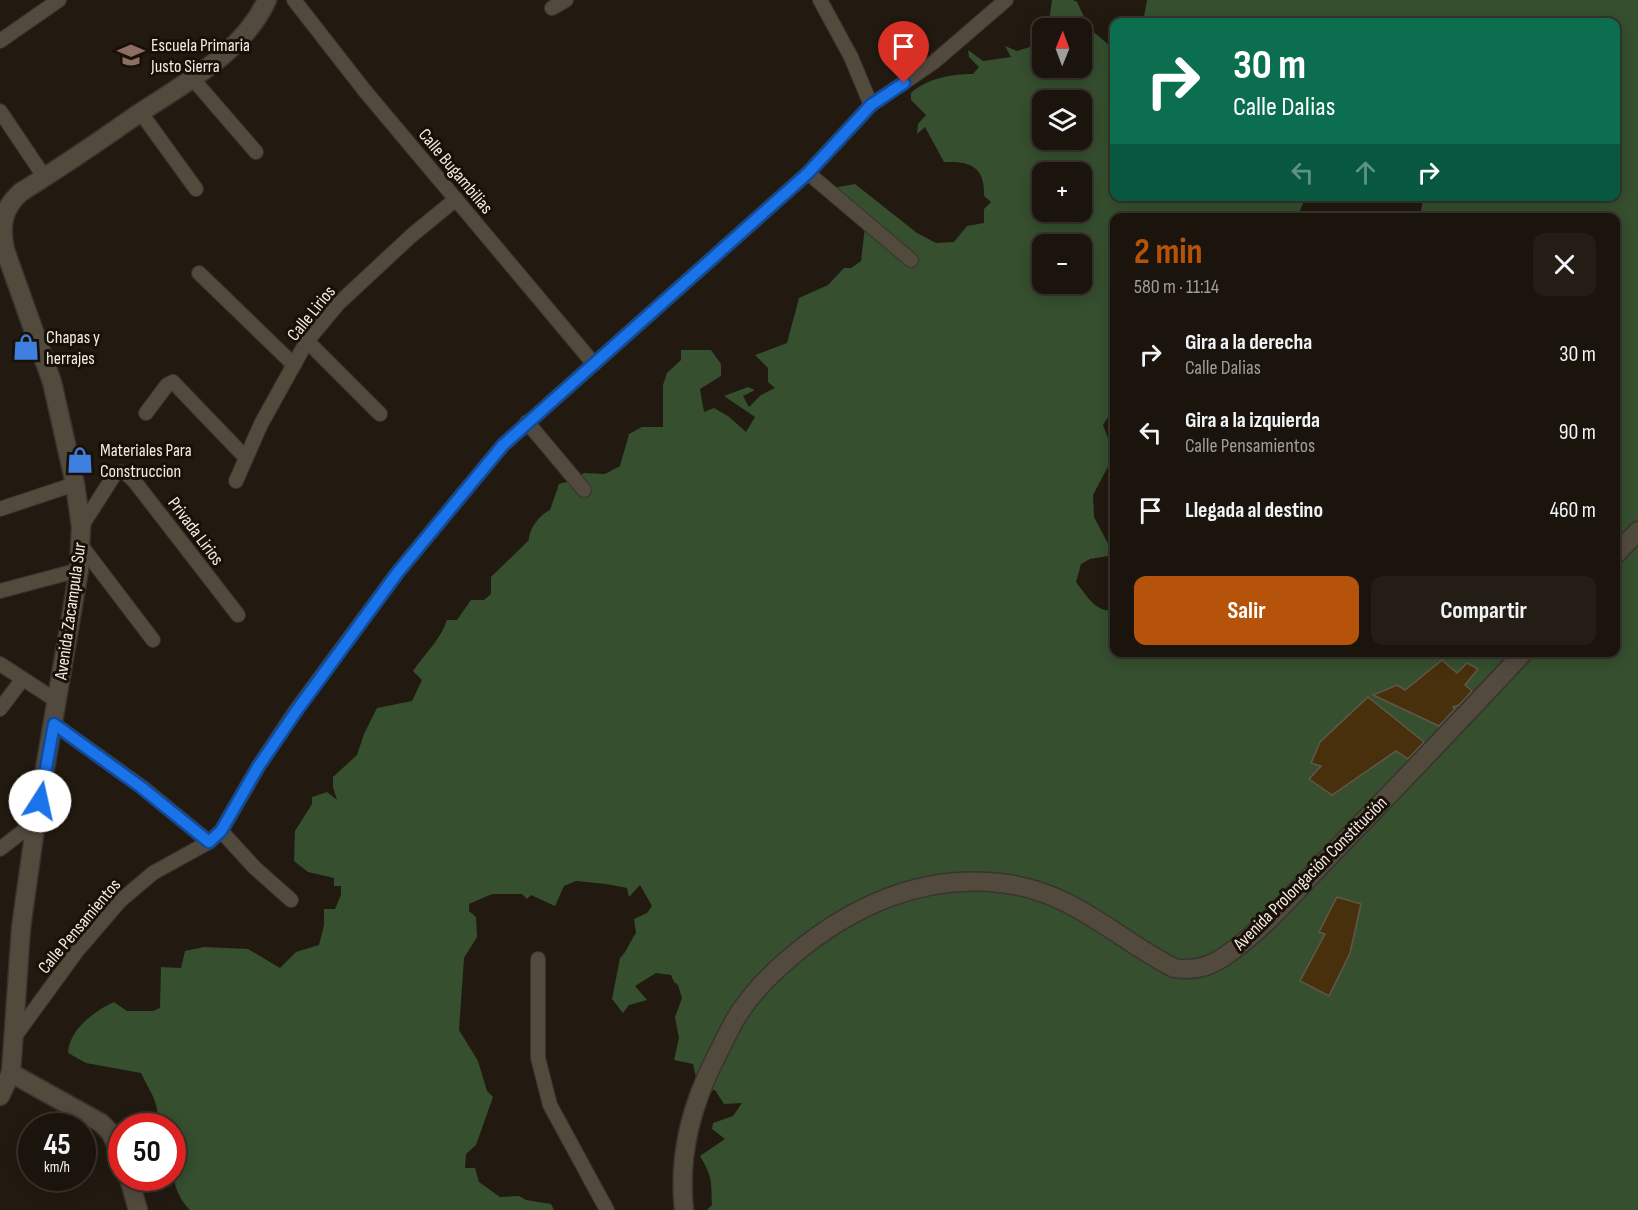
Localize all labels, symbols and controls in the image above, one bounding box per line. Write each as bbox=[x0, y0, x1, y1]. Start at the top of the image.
north arrow bbox=[1032, 18, 1092, 78]
map controls bbox=[1032, 18, 1092, 294]
pin bbox=[878, 21, 929, 83]
icon: arrive bbox=[887, 30, 920, 63]
place label: Escuela Primaria Justo Sierra bbox=[150, 35, 250, 77]
school or university icon: Escuela Primaria Justo Sierra bbox=[116, 40, 146, 70]
text: 30 m bbox=[1233, 40, 1306, 91]
icon: right bbox=[1134, 42, 1212, 120]
button: layers bbox=[1032, 90, 1092, 150]
text: Calle Dalias bbox=[1233, 91, 1335, 123]
street label: Calle Bugambilias bbox=[414, 125, 497, 218]
icon: left bbox=[1286, 156, 1319, 189]
icon: ahead bbox=[1349, 156, 1382, 189]
icon: right bbox=[1412, 156, 1445, 189]
button: + bbox=[1032, 162, 1092, 222]
text: 2 min bbox=[1134, 231, 1203, 274]
button: close bbox=[1533, 233, 1596, 296]
button: − bbox=[1032, 234, 1092, 294]
text: 580 m · 11:14 bbox=[1134, 275, 1219, 299]
street label: Calle Lirios bbox=[283, 282, 340, 345]
place label: Chapas y herrajes bbox=[46, 327, 100, 369]
text: Gira a la derecha bbox=[1185, 329, 1312, 356]
shop icon: Chapas y herrajes bbox=[11, 332, 41, 362]
icon: right bbox=[1134, 338, 1167, 371]
text: 30 m bbox=[1559, 341, 1596, 368]
text: Calle Dalias bbox=[1185, 356, 1261, 380]
text: Gira a la izquierda bbox=[1185, 407, 1320, 434]
icon: left bbox=[1134, 416, 1167, 449]
text: 90 m bbox=[1559, 419, 1596, 446]
text: Calle Pensamientos bbox=[1185, 434, 1315, 458]
place label: Materiales Para Construccion bbox=[100, 440, 192, 482]
shop icon: Materiales Para Construccion bbox=[65, 445, 95, 475]
street label: Privada Lirios bbox=[163, 493, 228, 569]
icon: arrive bbox=[1134, 494, 1167, 527]
text: Llegada al destino bbox=[1185, 497, 1323, 524]
text: 460 m bbox=[1550, 497, 1596, 524]
street label: Avenida Zacampula Sur bbox=[50, 541, 90, 682]
button: Salir bbox=[1134, 576, 1359, 645]
button: Compartir bbox=[1371, 576, 1596, 645]
position arrow bbox=[8, 769, 72, 833]
street label: Avenida Prolongación Constitución bbox=[1228, 792, 1392, 955]
street label: Calle Pensamientos bbox=[34, 875, 125, 978]
speed limit sign: 50 bbox=[108, 1113, 186, 1191]
text: 45 bbox=[43, 1127, 71, 1163]
text: km/h bbox=[44, 1158, 70, 1177]

